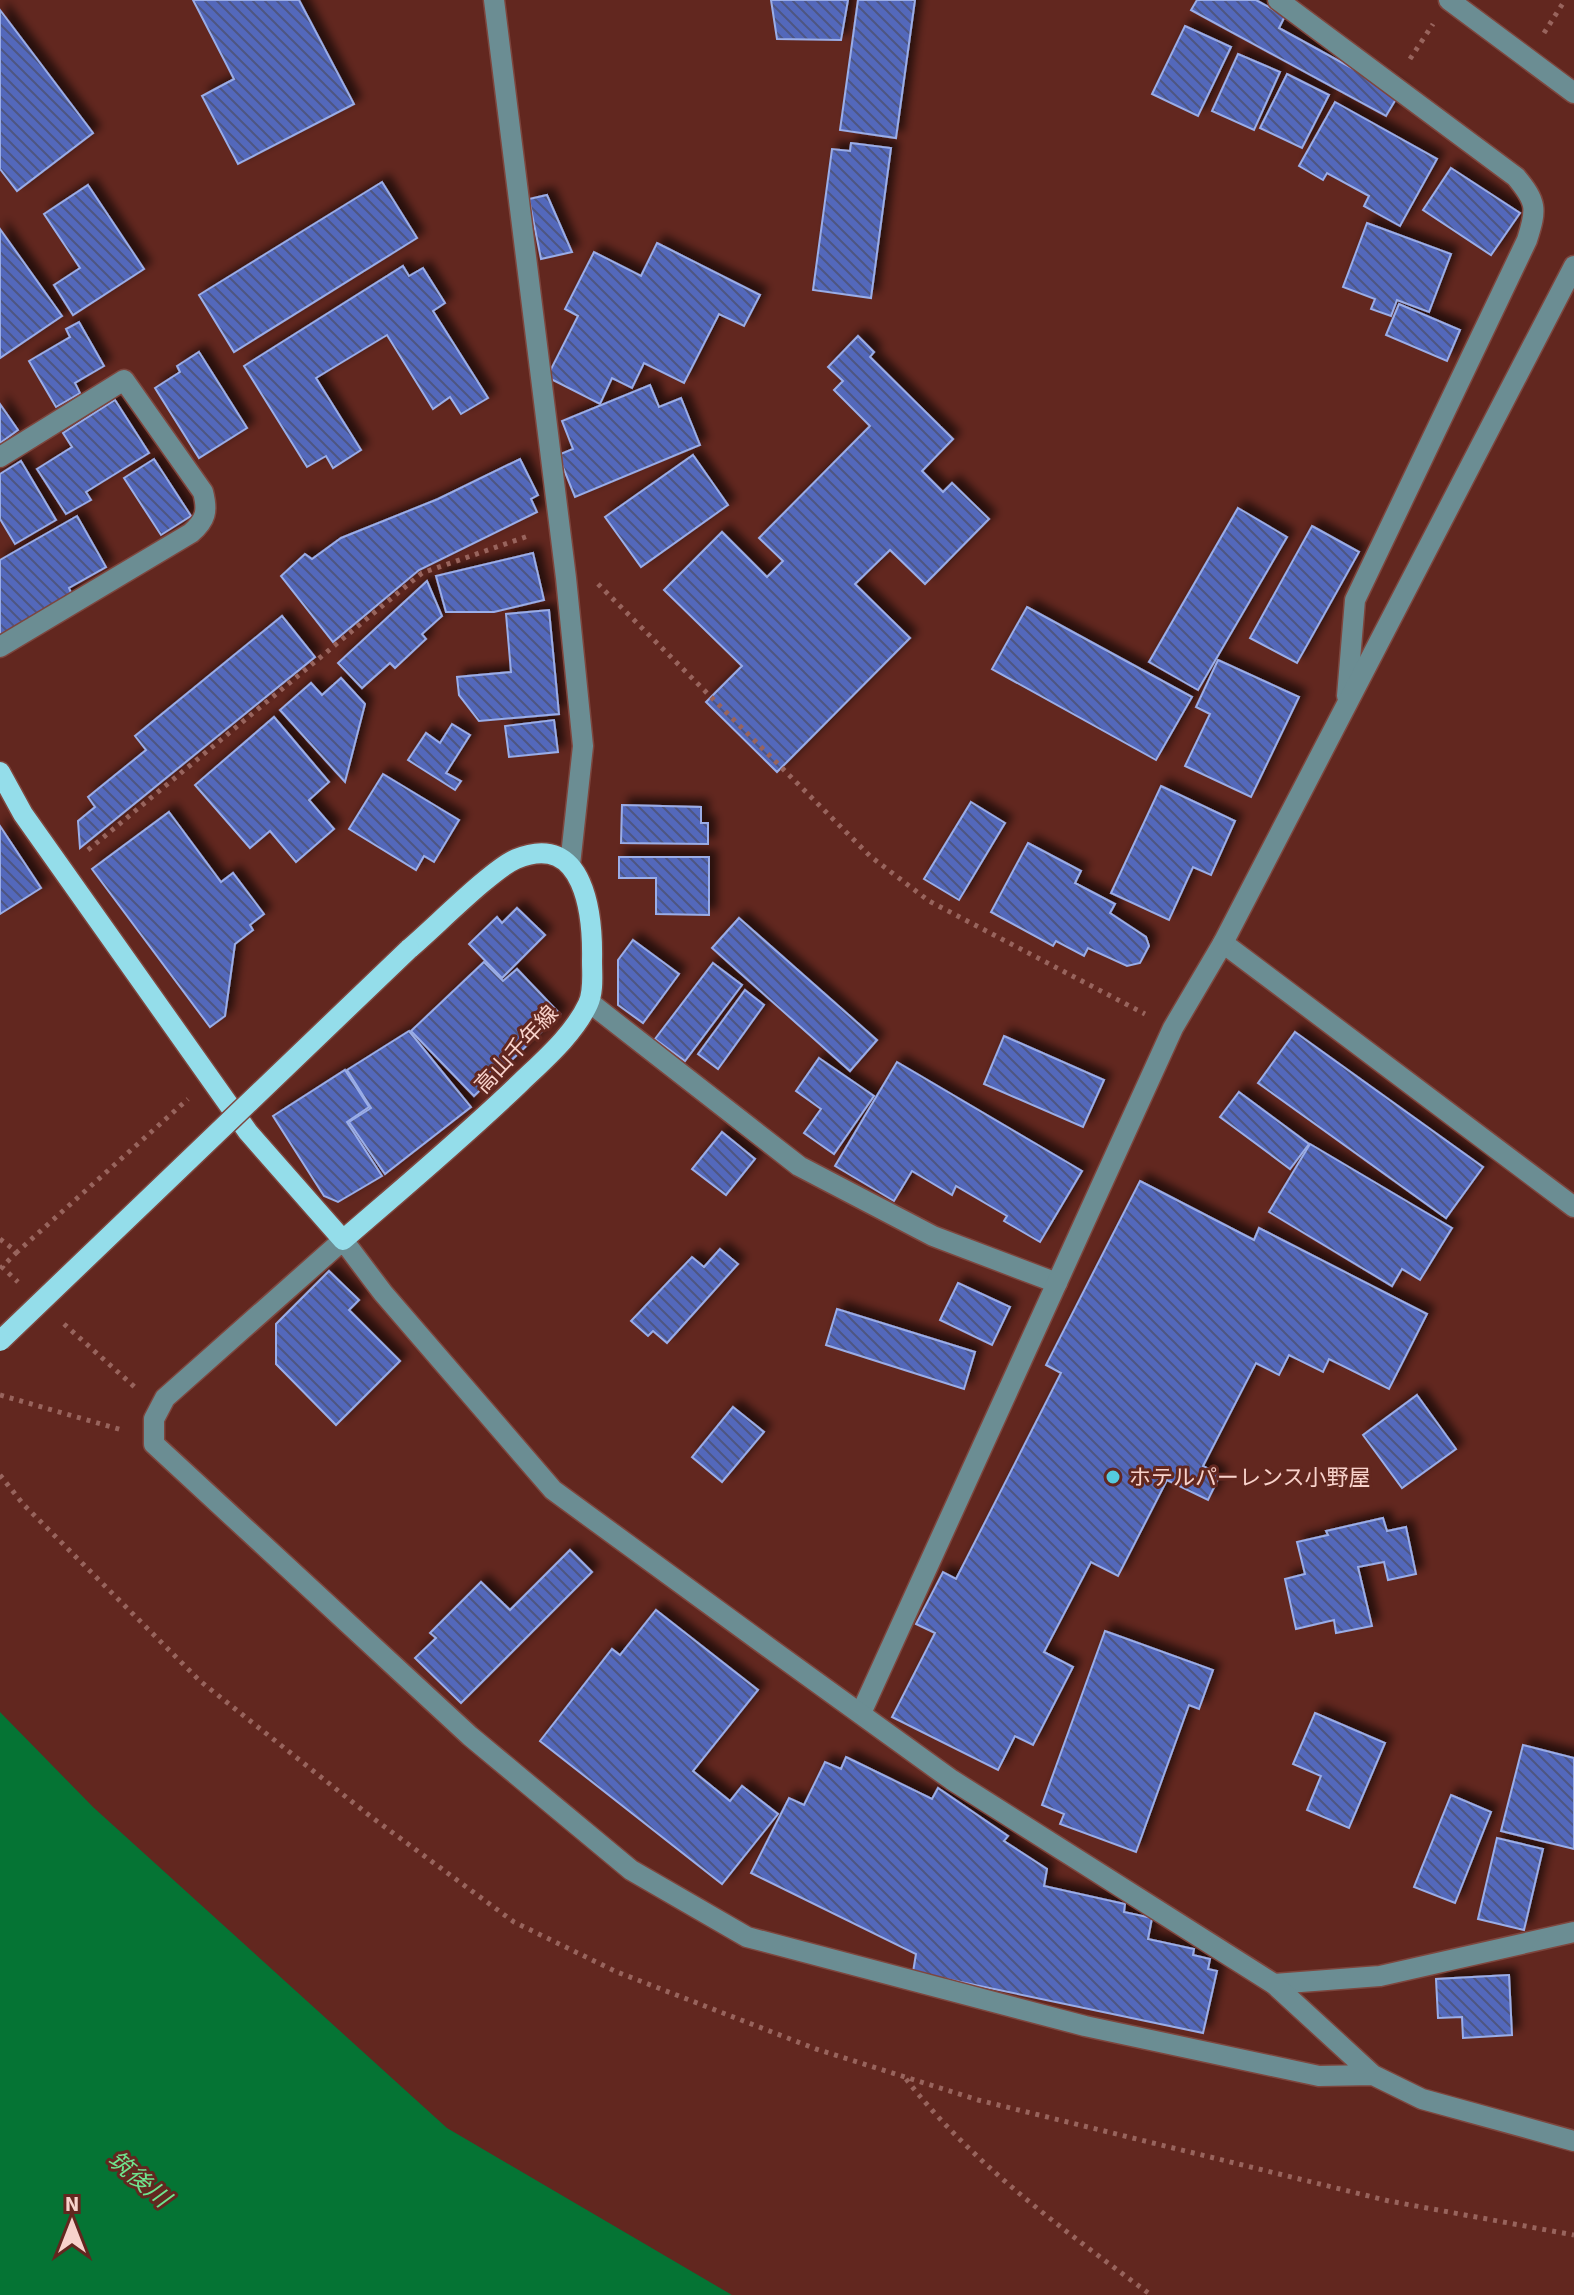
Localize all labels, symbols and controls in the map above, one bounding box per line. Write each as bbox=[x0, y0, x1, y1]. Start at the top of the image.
street label: 高山千年線 bbox=[468, 999, 566, 1101]
place label: ホテルパーレンス小野屋 bbox=[1129, 1462, 1371, 1494]
marker: ホテルパーレンス小野屋 bbox=[1104, 1468, 1122, 1486]
water label: 筑後川 bbox=[100, 2143, 180, 2218]
north arrow bbox=[32, 2183, 112, 2263]
text: N bbox=[65, 2188, 79, 2220]

